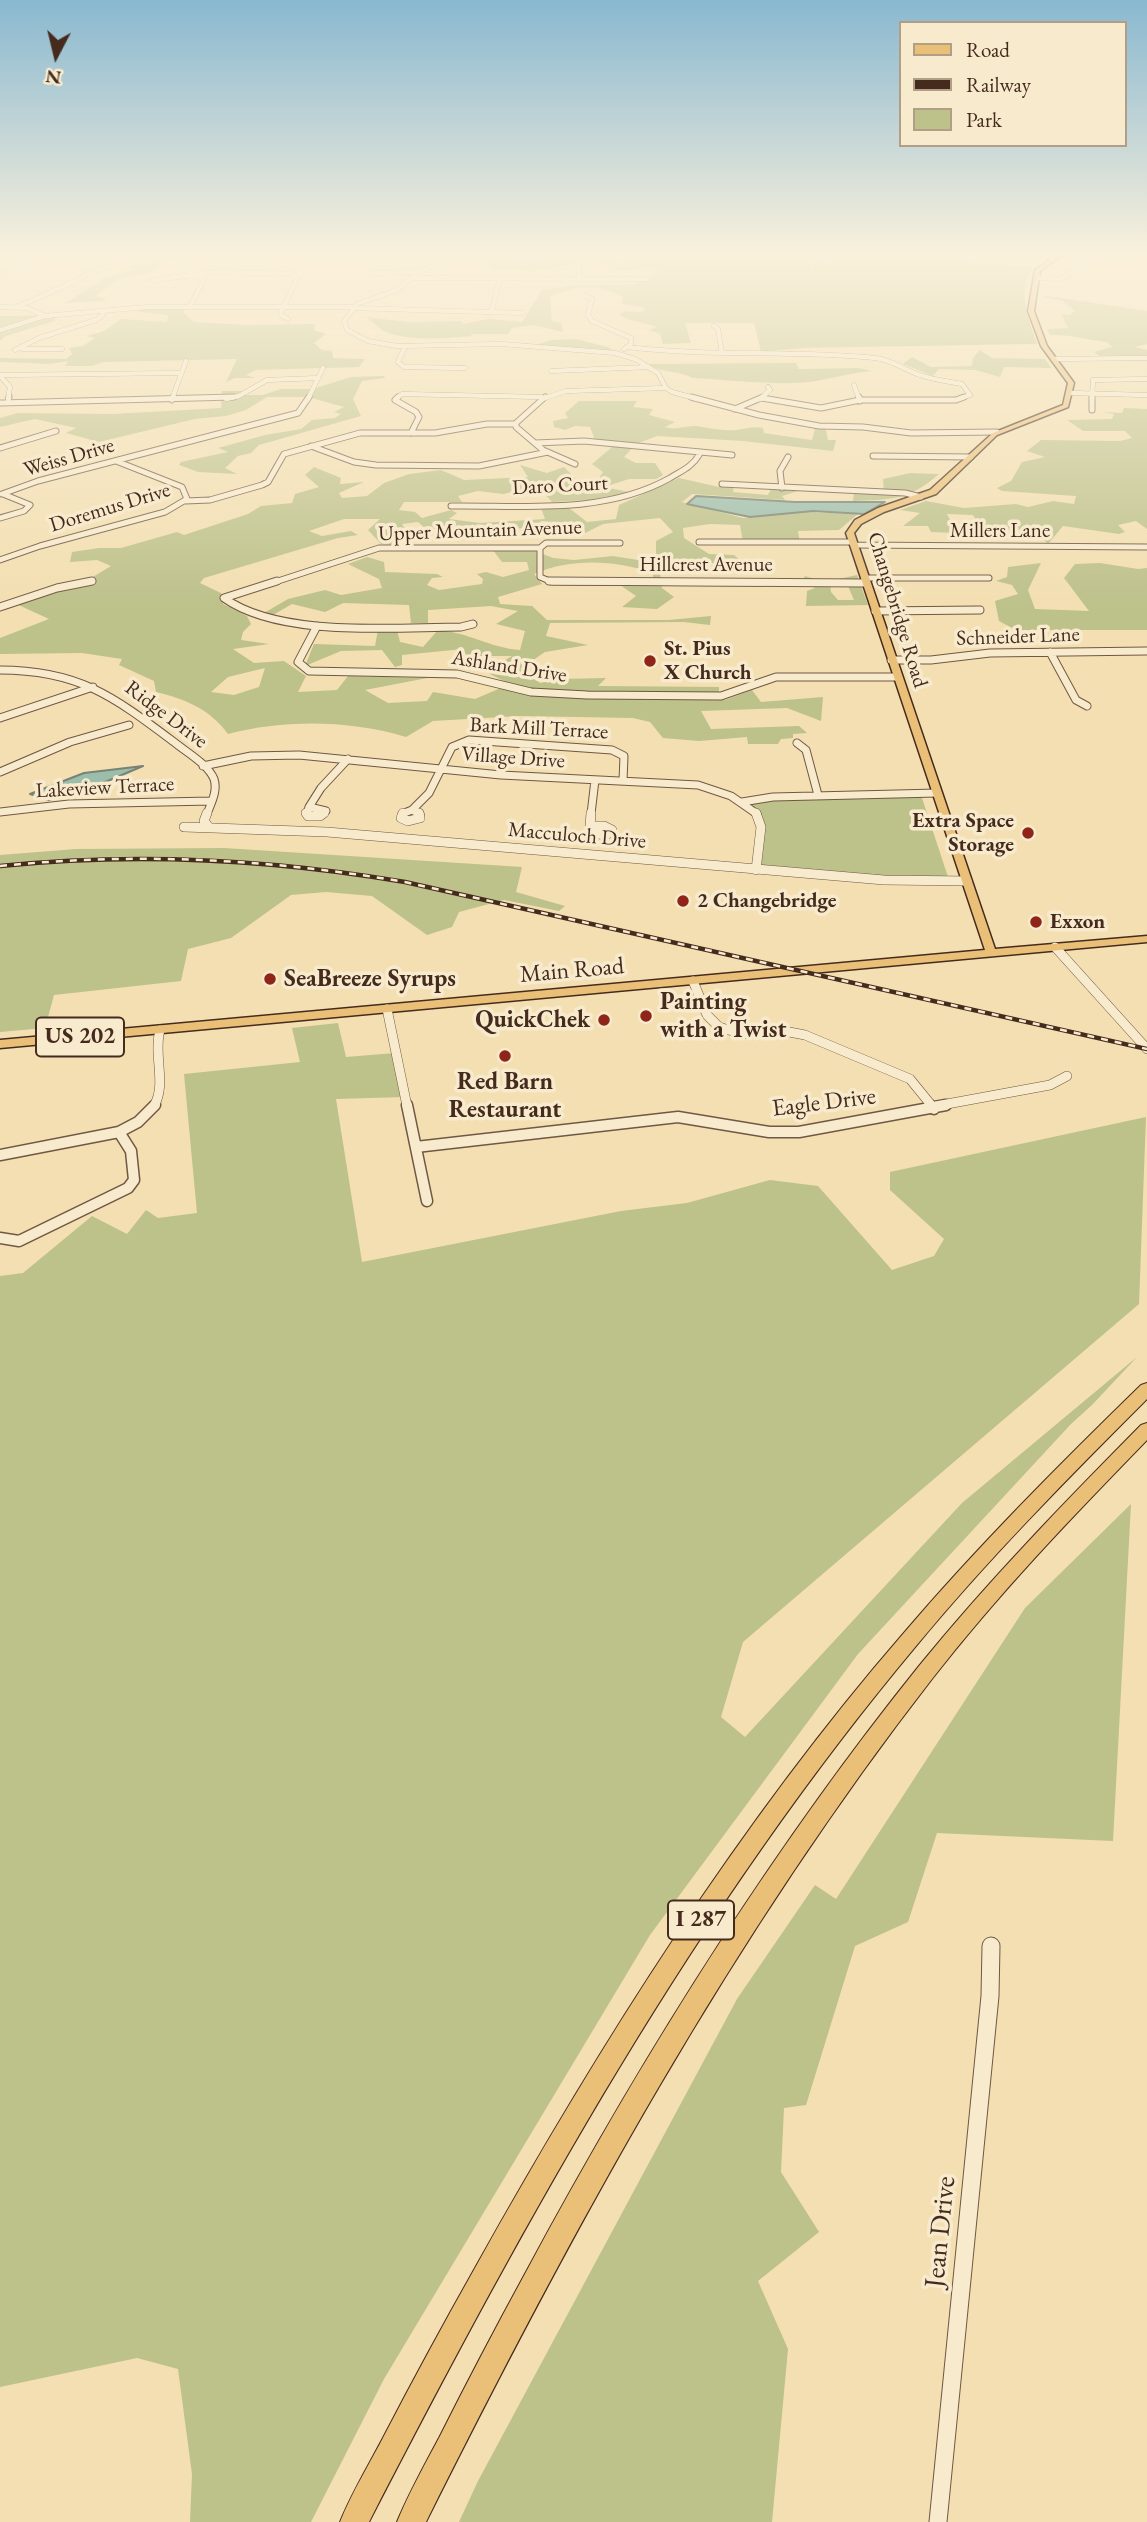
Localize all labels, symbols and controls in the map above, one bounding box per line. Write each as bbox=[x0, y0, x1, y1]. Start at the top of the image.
north arrow bbox=[21, 21, 91, 91]
legend bbox=[898, 21, 1126, 147]
text: Road bbox=[966, 36, 1010, 63]
text: N bbox=[44, 64, 63, 91]
text: Railway bbox=[966, 71, 1031, 98]
text: Park bbox=[966, 106, 1002, 133]
street label: Weiss Drive bbox=[21, 433, 117, 483]
street label: Daro Court bbox=[512, 471, 608, 501]
street label: Doremus Drive bbox=[47, 478, 173, 538]
street label: Upper Mountain Avenue bbox=[378, 515, 582, 547]
street label: Millers Lane bbox=[950, 518, 1050, 544]
street label: Changebridge Road bbox=[861, 529, 933, 691]
street label: Hillcrest Avenue bbox=[639, 552, 773, 578]
street label: Schneider Lane bbox=[956, 622, 1080, 652]
place label: St. Pius X Church bbox=[664, 636, 752, 686]
street label: Ashland Drive bbox=[450, 645, 568, 689]
marker: St. Pius X Church bbox=[642, 653, 658, 669]
street label: Ridge Drive bbox=[120, 676, 212, 754]
street label: Bark Mill Terrace bbox=[469, 713, 609, 745]
street label: Village Drive bbox=[460, 742, 566, 774]
street label: Lakeview Terrace bbox=[35, 772, 175, 804]
place label: Extra Space Storage bbox=[912, 808, 1014, 858]
street label: Macculoch Drive bbox=[507, 817, 647, 855]
marker: Extra Space Storage bbox=[1020, 825, 1036, 841]
place label: 2 Changebridge bbox=[697, 888, 837, 914]
marker: 2 Changebridge bbox=[675, 893, 691, 909]
place label: Exxon bbox=[1050, 909, 1105, 935]
marker: Exxon bbox=[1028, 914, 1044, 930]
street label: Main Road bbox=[519, 952, 625, 990]
place label: SeaBreeze Syrups bbox=[284, 965, 456, 993]
marker: SeaBreeze Syrups bbox=[262, 971, 278, 987]
place label: Painting with a Twist bbox=[660, 988, 786, 1044]
place label: QuickChek bbox=[475, 1006, 590, 1034]
marker: Painting with a Twist bbox=[638, 1008, 654, 1024]
marker: QuickChek bbox=[596, 1012, 612, 1028]
road number: US 202 bbox=[36, 1018, 124, 1056]
marker: Red Barn Restaurant bbox=[497, 1048, 513, 1064]
place label: Red Barn Restaurant bbox=[449, 1068, 561, 1124]
street label: Eagle Drive bbox=[771, 1082, 877, 1124]
road number: I 287 bbox=[668, 1900, 734, 1940]
street label: Jean Drive bbox=[918, 2175, 964, 2289]

